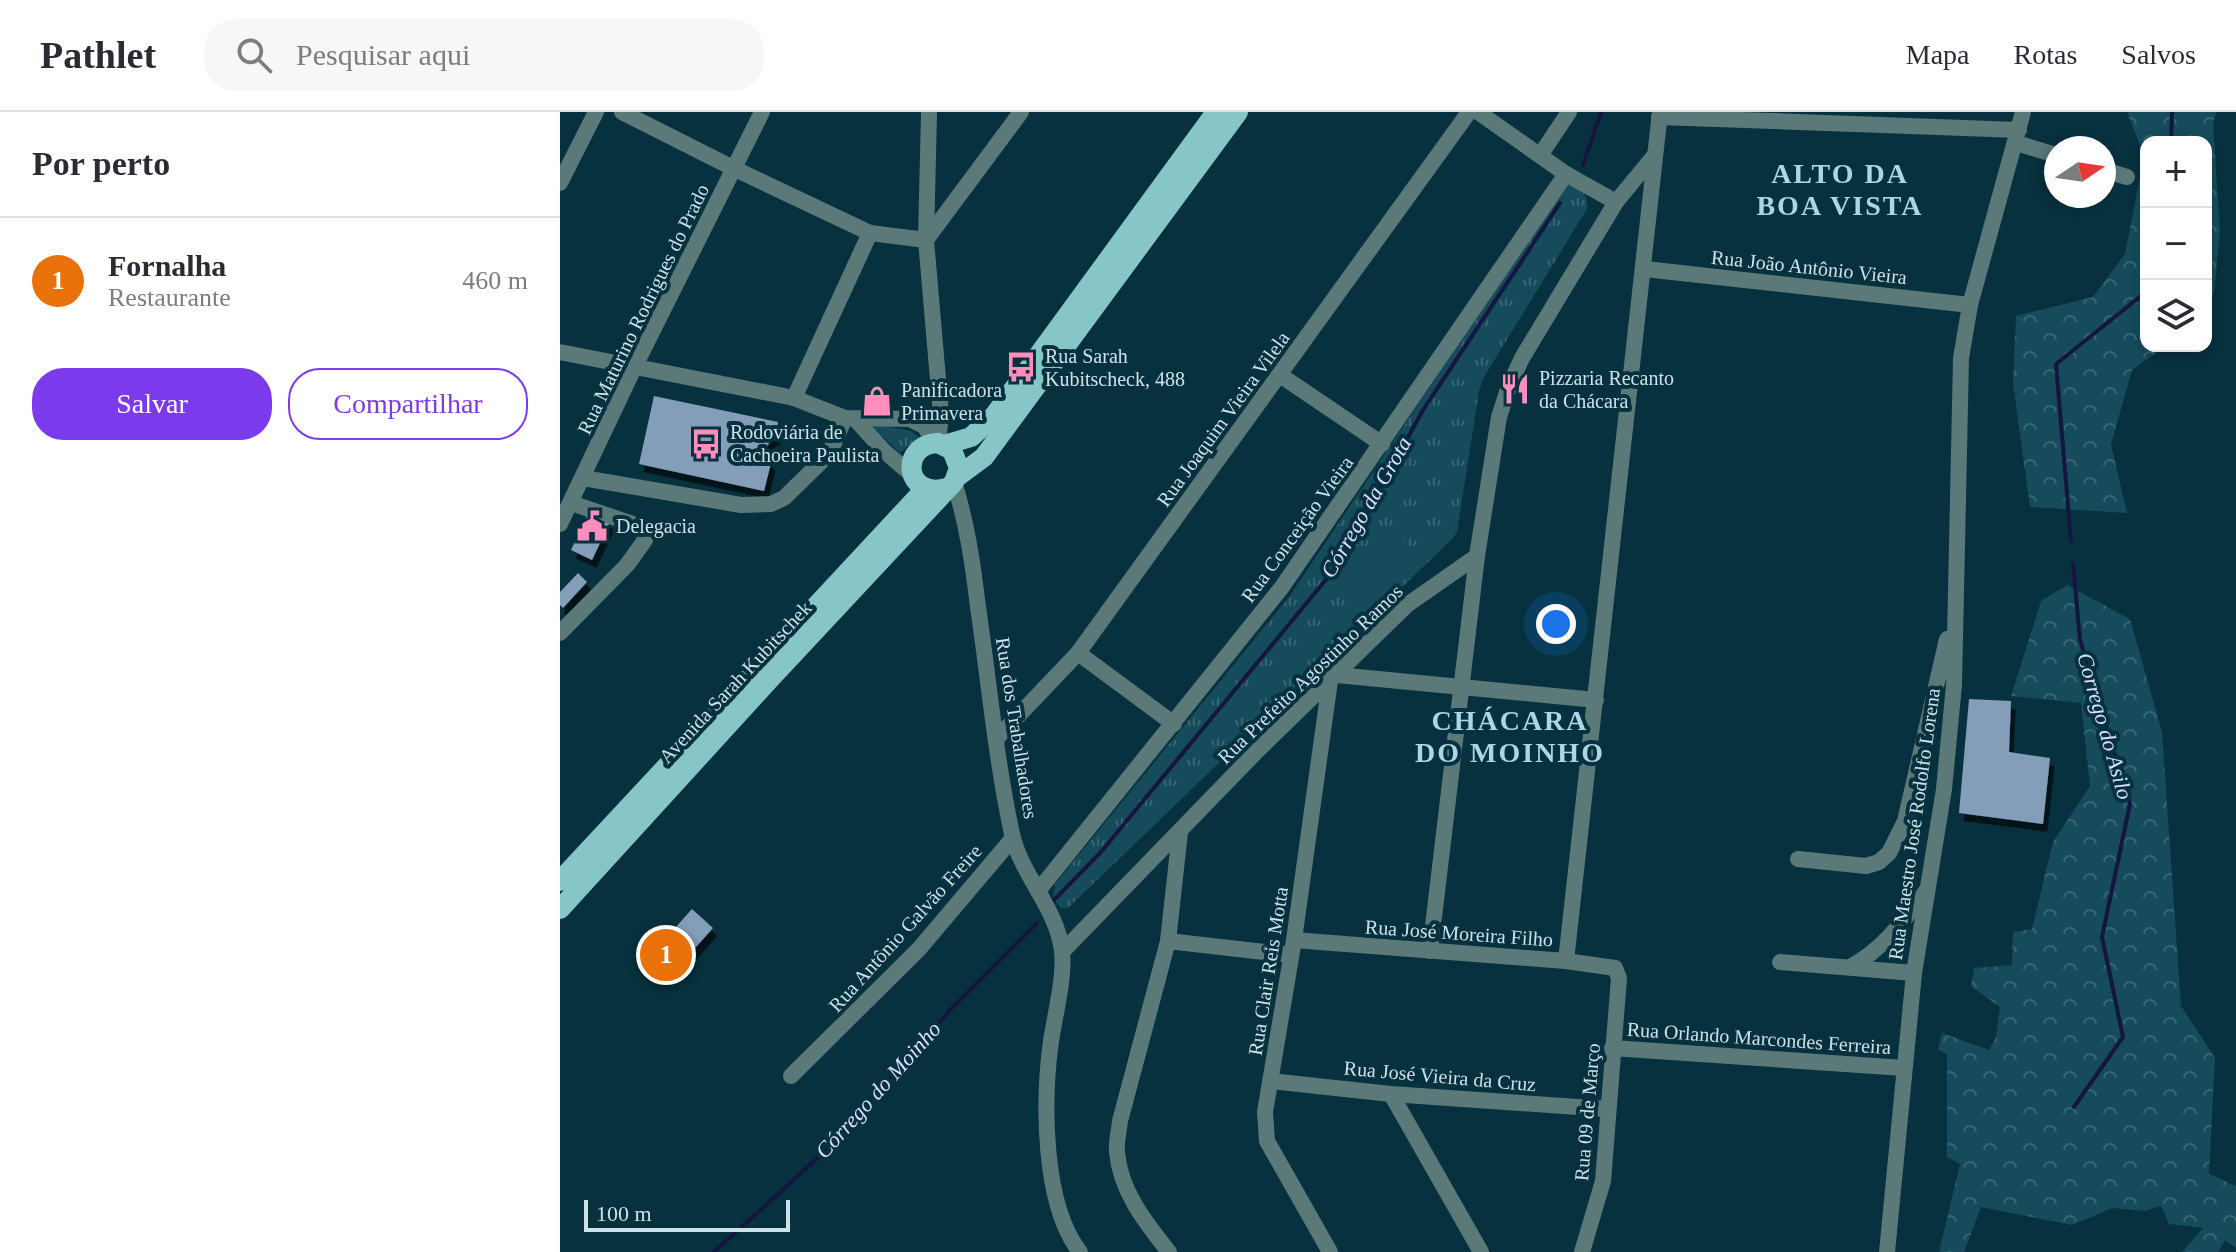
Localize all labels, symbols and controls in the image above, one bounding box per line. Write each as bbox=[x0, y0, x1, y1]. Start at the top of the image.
search box bbox=[204, 19, 764, 91]
icon: search bbox=[232, 33, 276, 77]
text: Pathlet bbox=[40, 34, 156, 76]
text: Pesquisar aqui bbox=[296, 38, 470, 71]
text: Mapa bbox=[1906, 39, 1970, 70]
text: Rotas bbox=[2014, 39, 2077, 70]
text: Salvos bbox=[2121, 39, 2196, 70]
north arrow bbox=[2044, 136, 2116, 208]
map controls bbox=[2140, 136, 2212, 352]
button: + bbox=[2140, 136, 2212, 208]
text: Por perto bbox=[32, 145, 170, 182]
district label: ALTO DA BOA VISTA bbox=[1756, 158, 1924, 221]
street label: Rua Maturino Rodrigues do Prado bbox=[573, 180, 714, 438]
button: − bbox=[2140, 208, 2212, 280]
street label: Rua João Antônio Vieira bbox=[1710, 246, 1908, 288]
text: Fornalha bbox=[108, 249, 226, 282]
text: 1 bbox=[52, 266, 65, 295]
text: 460 m bbox=[462, 266, 528, 295]
button: layers bbox=[2140, 280, 2212, 352]
text: Restaurante bbox=[108, 283, 231, 312]
street label: Rua Joaquim Vieira Vilela bbox=[1152, 327, 1295, 511]
place label: Rua Sarah Kubitscheck, 488 bbox=[1045, 345, 1185, 390]
bus stop icon: Rua Sarah Kubitscheck, 488 bbox=[1004, 350, 1038, 384]
place label: Pizzaria Recanto da Chácara bbox=[1539, 367, 1674, 412]
button: Salvar bbox=[32, 368, 272, 440]
button: Compartilhar bbox=[288, 368, 528, 440]
restaurant icon: Pizzaria Recanto da Chácara bbox=[1498, 372, 1532, 406]
place label: Panificadora Primavera bbox=[901, 379, 1002, 424]
shop icon: Panificadora Primavera bbox=[860, 384, 894, 418]
place label: Rodoviária de Cachoeira Paulista bbox=[730, 421, 880, 466]
bus stop icon: Rodoviária de Cachoeira Paulista bbox=[689, 427, 723, 461]
water label: Córrego da Grota bbox=[1316, 432, 1416, 582]
street label: Rua Conceição Vieira bbox=[1237, 452, 1358, 607]
public building icon: Delegacia bbox=[575, 509, 609, 543]
place label: Delegacia bbox=[616, 515, 696, 538]
street label: Rua Prefeito Agostinho Ramos bbox=[1213, 580, 1408, 769]
street label: Avenida Sarah Kubitschek bbox=[654, 597, 816, 767]
your location bbox=[1536, 604, 1576, 644]
street label: Rua dos Trabalhadores bbox=[992, 636, 1042, 820]
water label: Corrego do Asilo bbox=[2072, 650, 2138, 802]
street label: Rua Maestro José Rodolfo Lorena bbox=[1884, 686, 1944, 961]
district label: CHÁCARA DO MOINHO bbox=[1415, 705, 1605, 768]
street label: Rua Antônio Galvão Freire bbox=[824, 840, 986, 1016]
street label: Rua Clair Reis Motta bbox=[1244, 885, 1292, 1057]
street label: Rua José Moreira Filho bbox=[1364, 915, 1554, 951]
pin: 1 bbox=[640, 925, 692, 985]
water label: Córrego do Moinho bbox=[810, 1017, 946, 1163]
street label: Rua Orlando Marcondes Ferreira bbox=[1626, 1018, 1892, 1058]
street label: Rua 09 de Março bbox=[1570, 1042, 1605, 1182]
street label: Rua José Vieira da Cruz bbox=[1343, 1057, 1537, 1095]
scale bar bbox=[584, 1196, 790, 1232]
text: 100 m bbox=[596, 1201, 652, 1226]

